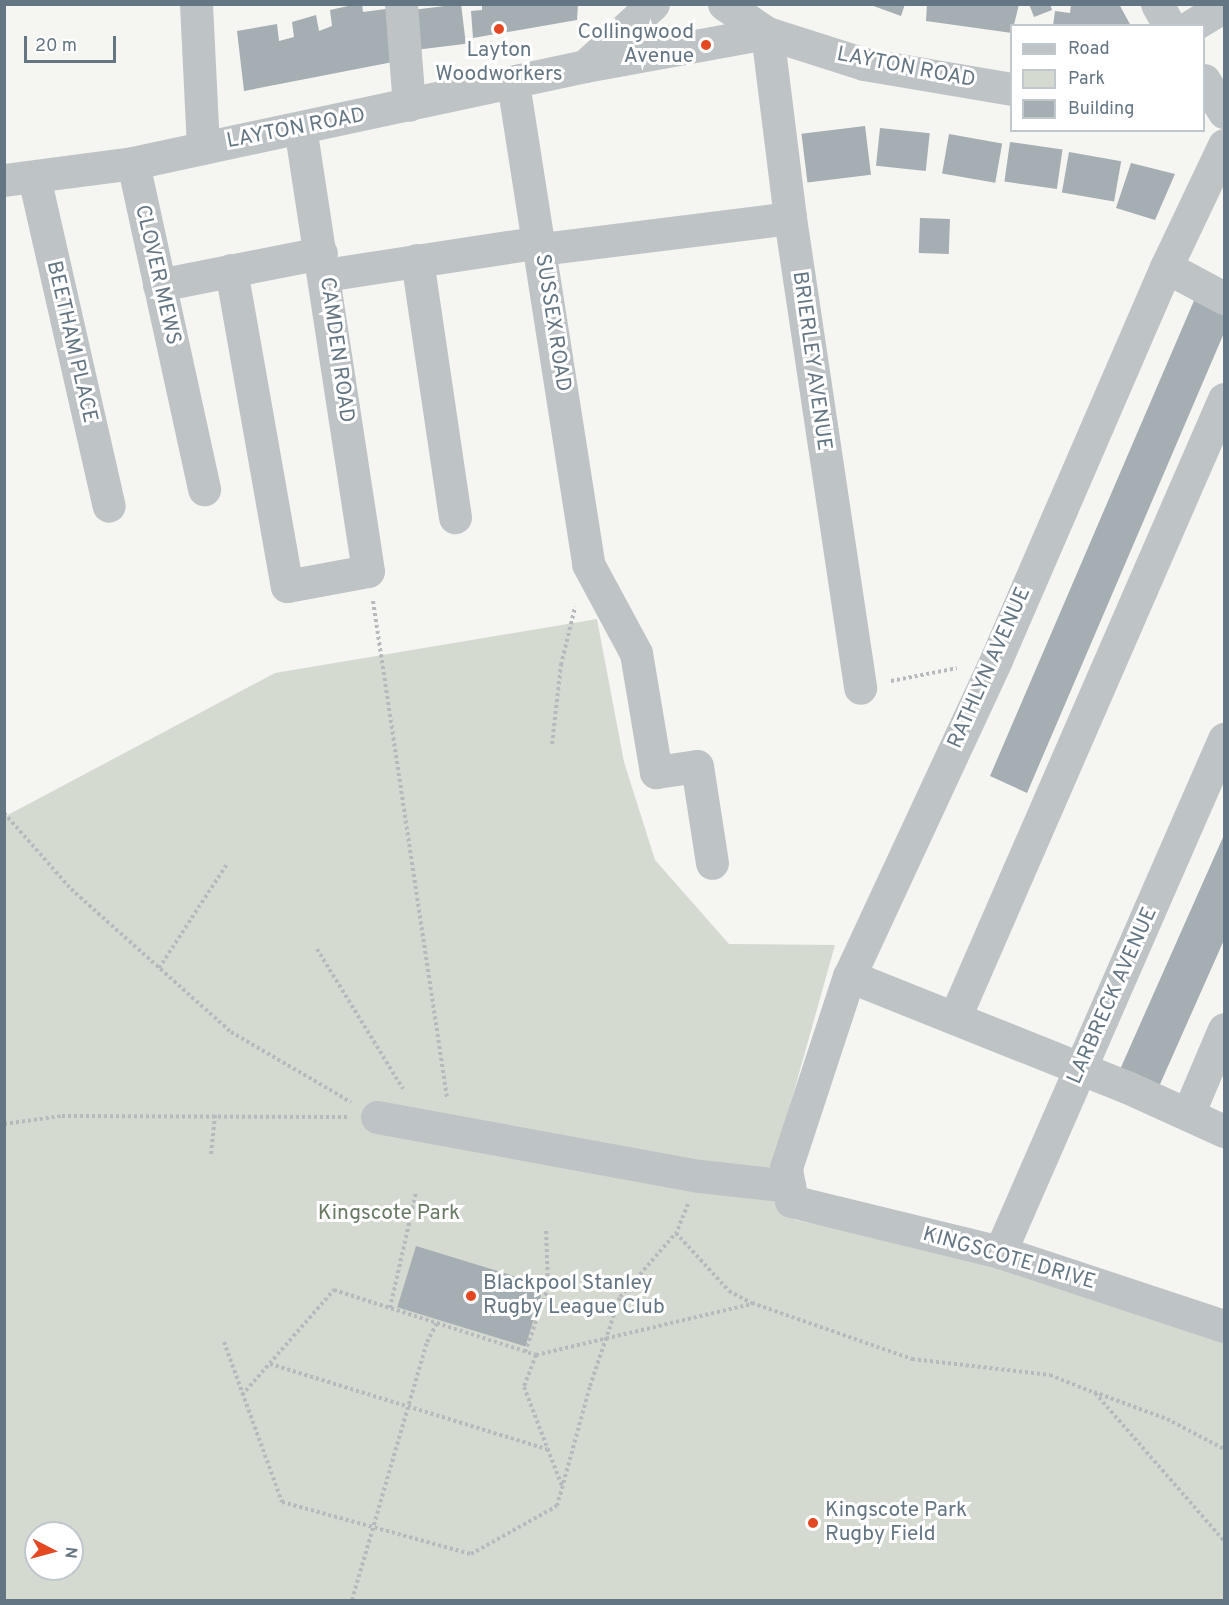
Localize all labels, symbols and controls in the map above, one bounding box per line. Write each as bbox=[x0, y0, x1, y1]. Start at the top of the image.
place label: Collingwood Avenue bbox=[578, 20, 694, 70]
marker: Layton Woodworkers bbox=[492, 22, 506, 36]
scale bar bbox=[27, 24, 118, 62]
legend bbox=[1010, 24, 1205, 132]
text: 20 m bbox=[35, 35, 77, 58]
place label: Layton Woodworkers bbox=[435, 38, 563, 88]
marker: Collingwood Avenue bbox=[699, 38, 713, 52]
text: Road bbox=[1068, 38, 1110, 61]
street label: LAYTON ROAD bbox=[835, 42, 977, 94]
text: Park bbox=[1068, 68, 1105, 91]
text: Building bbox=[1068, 98, 1134, 121]
street label: LAYTON ROAD bbox=[225, 103, 367, 155]
street label: CLOVER MEWS bbox=[129, 202, 185, 348]
street label: SUSSEX ROAD bbox=[529, 252, 575, 394]
street label: BEETHAM PLACE bbox=[40, 259, 102, 425]
street label: BRIERLEY AVENUE bbox=[786, 269, 836, 453]
street label: CAMDEN ROAD bbox=[313, 276, 359, 424]
street label: RATHLYN AVENUE bbox=[943, 583, 1037, 753]
street label: LARBRECK AVENUE bbox=[1063, 903, 1163, 1089]
park label: Kingscote Park bbox=[318, 1201, 460, 1227]
street label: KINGSCOTE DRIVE bbox=[920, 1222, 1098, 1296]
place label: Blackpool Stanley Rugby League Club bbox=[483, 1271, 665, 1321]
marker: Blackpool Stanley Rugby League Club bbox=[464, 1289, 478, 1303]
place label: Kingscote Park Rugby Field bbox=[825, 1498, 967, 1548]
marker: Kingscote Park Rugby Field bbox=[806, 1516, 820, 1530]
north arrow bbox=[24, 1521, 84, 1581]
text: N bbox=[59, 1546, 80, 1559]

